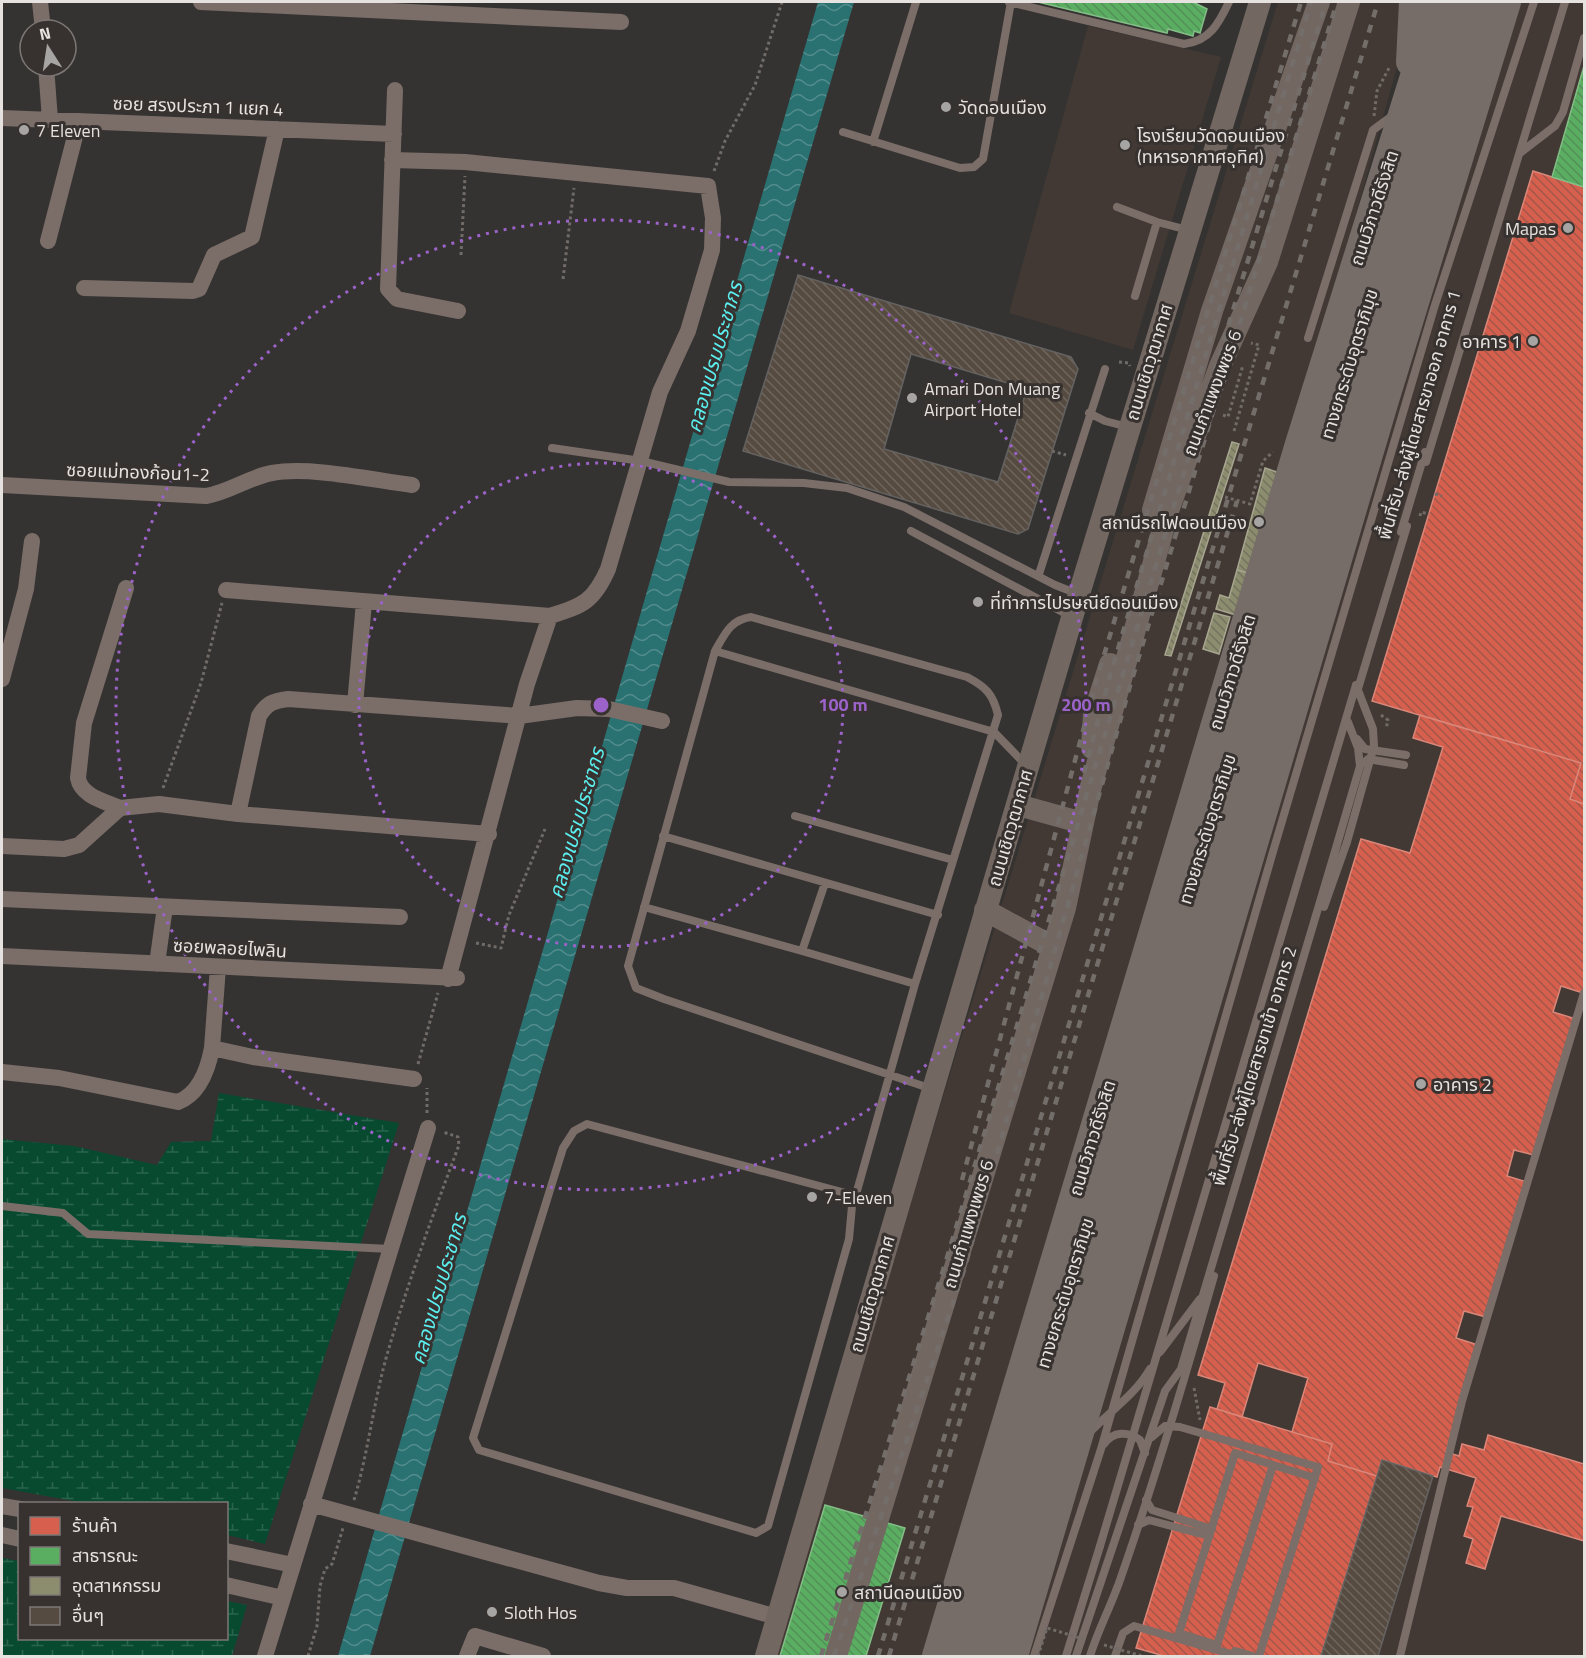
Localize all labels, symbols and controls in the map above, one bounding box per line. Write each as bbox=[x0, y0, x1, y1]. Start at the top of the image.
north arrow bbox=[18, 18, 78, 78]
text: N bbox=[37, 20, 53, 46]
street label: ซอย สรงประภา 1 แยก 4 bbox=[112, 90, 284, 122]
place label: วัดดอนเมือง bbox=[958, 94, 1047, 121]
marker: วัดดอนเมือง bbox=[939, 100, 953, 114]
place label: 7 Eleven bbox=[36, 117, 100, 144]
place label: โรงเรียนวัดดอนเมือง (ทหารอากาศอุทิศ) bbox=[1137, 122, 1285, 170]
marker: 7 Eleven bbox=[17, 123, 31, 137]
marker: โรงเรียนวัดดอนเมือง (ทหารอากาศอุทิศ) bbox=[1118, 138, 1132, 152]
street label: ถนนวิภาวดีรังสิต bbox=[1343, 147, 1405, 269]
place label: Mapas bbox=[1505, 215, 1556, 242]
marker: Mapas bbox=[1561, 221, 1575, 235]
water label: คลองเปรมประชากร bbox=[678, 277, 751, 436]
street label: ทางยกระดับอุตราภิมุข bbox=[1313, 286, 1385, 442]
street label: พื้นที่รับ-ส่งผู้โดยสารขาออก อาคาร 1 bbox=[1370, 287, 1468, 543]
street label: ถนนเชิดวุฒากาศ bbox=[1118, 300, 1180, 424]
street label: ถนนกำแพงเพชร 6 bbox=[1176, 326, 1248, 460]
place label: อาคาร 1 bbox=[1462, 328, 1521, 355]
marker: อาคาร 1 bbox=[1526, 334, 1540, 348]
place label: Amari Don Muang Airport Hotel bbox=[924, 375, 1060, 423]
marker: Amari Don Muang Airport Hotel bbox=[905, 391, 919, 405]
street label: ซอยแม่ทองก้อน1-2 bbox=[66, 456, 210, 488]
place label: สถานีรถไฟดอนเมือง bbox=[1102, 509, 1247, 536]
marker: สถานีรถไฟดอนเมือง bbox=[1252, 515, 1266, 529]
place label: ที่ทำการไปรษณีย์ดอนเมือง bbox=[990, 589, 1178, 616]
marker: ที่ทำการไปรษณีย์ดอนเมือง bbox=[971, 595, 985, 609]
street label: ถนนวิภาวดีรังสิต bbox=[1202, 611, 1262, 733]
text: 100 m bbox=[818, 691, 868, 718]
text: 200 m bbox=[1061, 691, 1111, 718]
centre of rings bbox=[591, 695, 611, 715]
water label: คลองเปรมประชากร bbox=[540, 743, 613, 902]
street label: ทางยกระดับอุตราภิมุข bbox=[1171, 751, 1243, 907]
street label: ถนนเชิดวุฒากาศ bbox=[980, 766, 1040, 890]
street label: ซอยพลอยไพลิน bbox=[172, 932, 288, 964]
street label: พื้นที่รับ-ส่งผู้โดยสารขาเข้า อาคาร 2 bbox=[1205, 943, 1303, 1189]
place label: อาคาร 2 bbox=[1433, 1071, 1492, 1098]
street label: ถนนวิภาวดีรังสิต bbox=[1062, 1077, 1122, 1199]
marker: อาคาร 2 bbox=[1414, 1077, 1428, 1091]
street label: ถนนกำแพงเพชร 6 bbox=[936, 1156, 1000, 1292]
place label: 7-Eleven bbox=[824, 1184, 892, 1211]
marker: 7-Eleven bbox=[805, 1190, 819, 1204]
water label: คลองเปรมประชากร bbox=[402, 1209, 475, 1368]
street label: ทางยกระดับอุตราภิมุข bbox=[1029, 1215, 1101, 1371]
street label: ถนนเชิดวุฒากาศ bbox=[842, 1232, 902, 1356]
legend bbox=[18, 1502, 228, 1640]
text: ร้านค้า bbox=[72, 1512, 118, 1539]
text: สาธารณะ bbox=[72, 1542, 138, 1569]
text: อุตสาหกรรม bbox=[72, 1572, 161, 1599]
place label: สถานีดอนเมือง bbox=[854, 1579, 962, 1606]
marker: สถานีดอนเมือง bbox=[835, 1585, 849, 1599]
place label: Sloth Hos bbox=[504, 1599, 577, 1626]
text: อื่นๆ bbox=[72, 1602, 104, 1629]
marker: Sloth Hos bbox=[485, 1605, 499, 1619]

